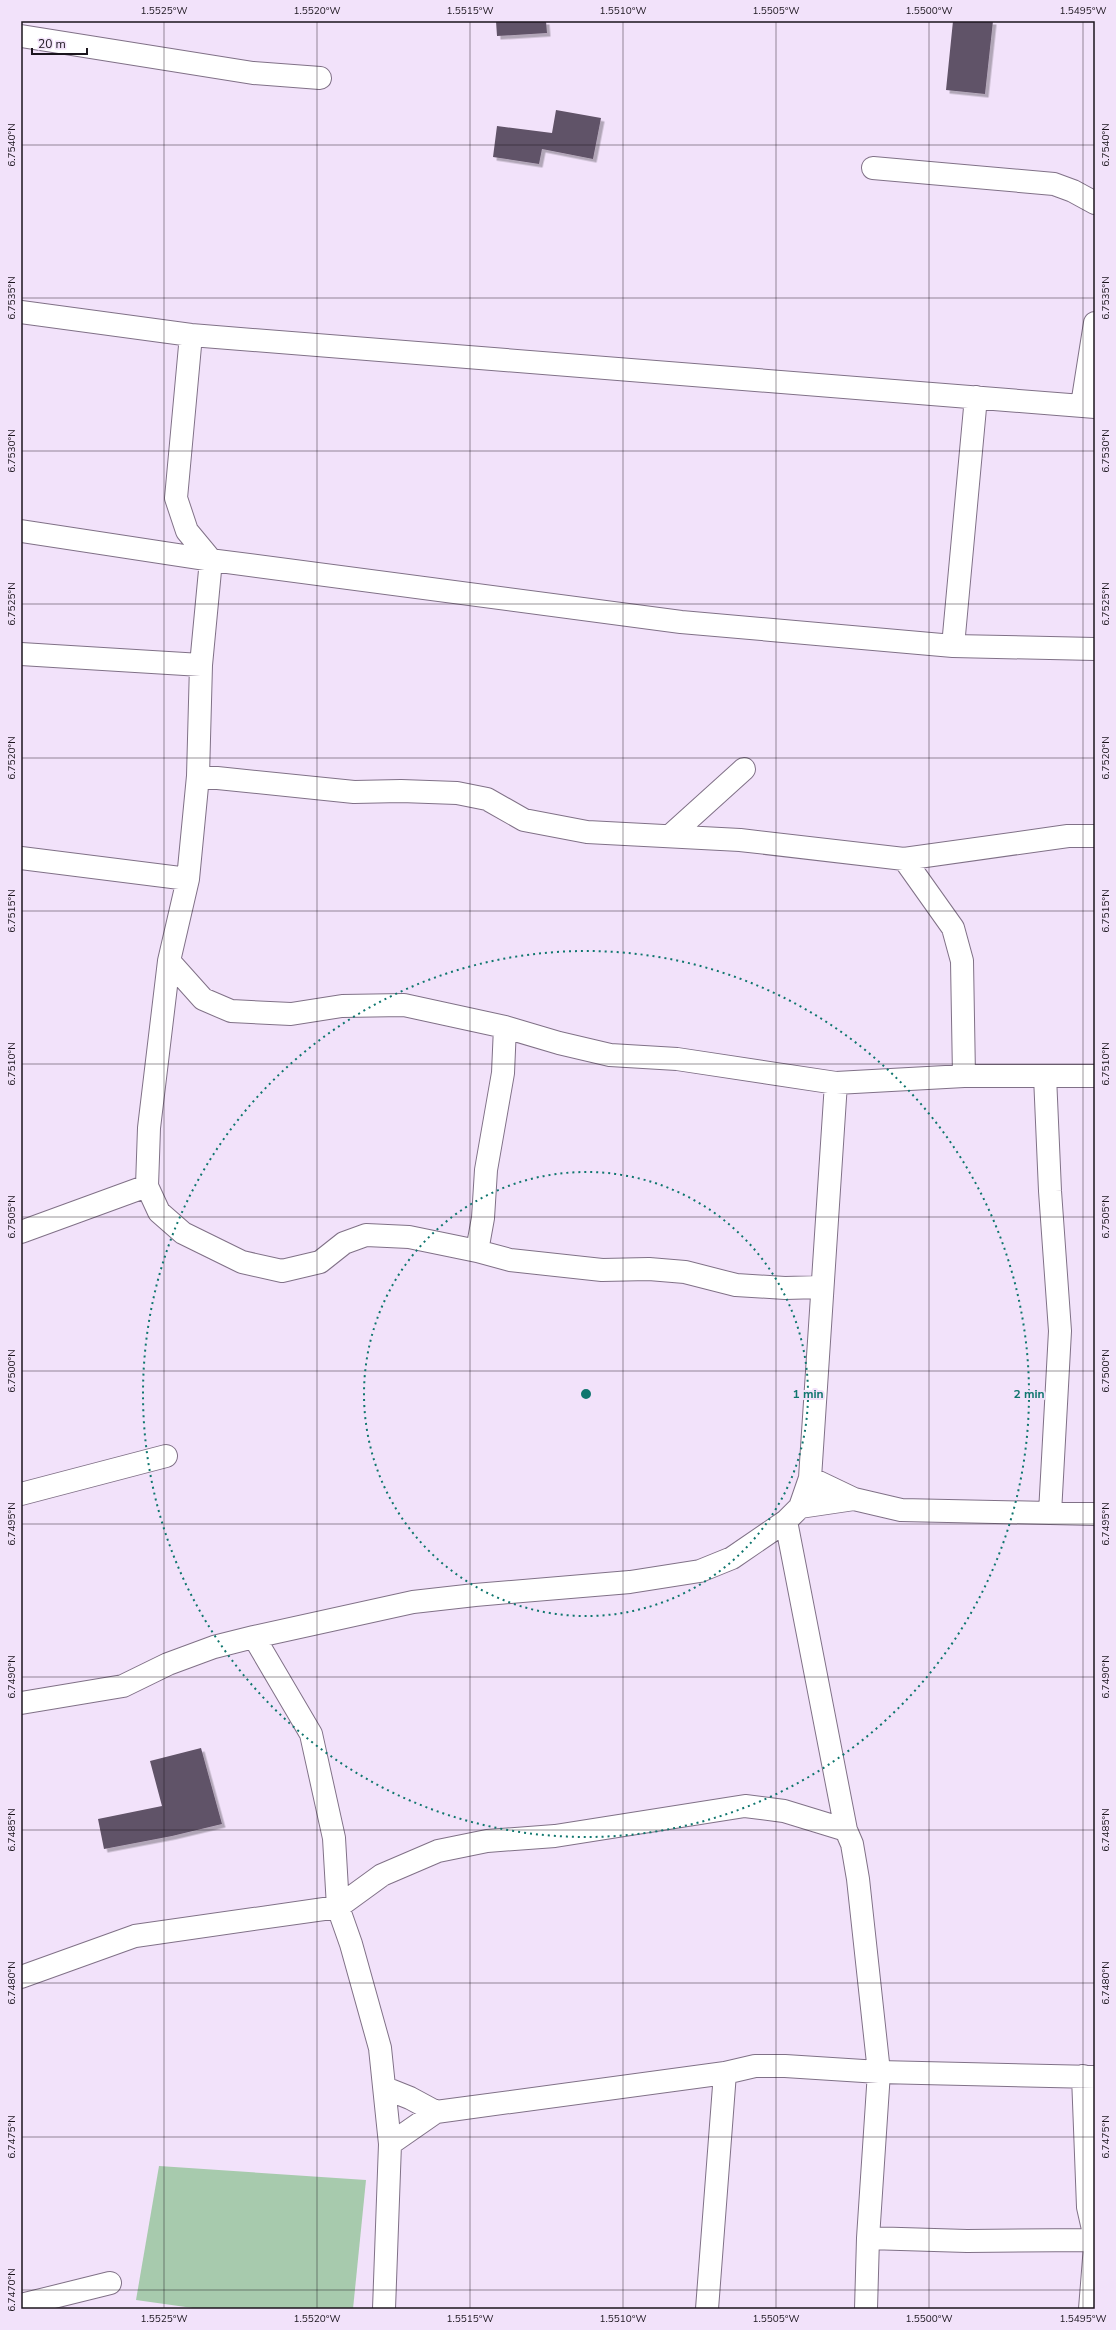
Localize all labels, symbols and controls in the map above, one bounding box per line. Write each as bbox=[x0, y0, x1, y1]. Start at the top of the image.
text: 1.5525°W bbox=[140, 4, 188, 18]
text: 1.5520°W bbox=[293, 4, 341, 18]
text: 1.5515°W bbox=[446, 4, 494, 18]
text: 1.5510°W bbox=[599, 4, 647, 18]
text: 1.5505°W bbox=[752, 4, 800, 18]
text: 1.5500°W bbox=[905, 4, 953, 18]
text: 1.5495°W bbox=[1059, 4, 1107, 18]
scale bar bbox=[32, 30, 87, 56]
text: 20 m bbox=[38, 36, 66, 52]
text: 6.7540°N bbox=[5, 123, 19, 167]
text: 6.7540°N bbox=[1099, 123, 1113, 167]
text: 6.7535°N bbox=[5, 276, 19, 320]
text: 6.7535°N bbox=[1099, 276, 1113, 320]
text: 6.7530°N bbox=[5, 429, 19, 473]
text: 6.7530°N bbox=[1099, 429, 1113, 473]
text: 6.7525°N bbox=[5, 582, 19, 626]
text: 6.7525°N bbox=[1099, 582, 1113, 626]
text: 6.7520°N bbox=[5, 736, 19, 780]
text: 6.7520°N bbox=[1099, 736, 1113, 780]
text: 6.7515°N bbox=[5, 889, 19, 933]
text: 6.7515°N bbox=[1099, 889, 1113, 933]
text: 6.7510°N bbox=[5, 1042, 19, 1086]
text: 6.7510°N bbox=[1099, 1042, 1113, 1086]
text: 6.7505°N bbox=[5, 1195, 19, 1239]
text: 6.7505°N bbox=[1099, 1195, 1113, 1239]
text: 6.7500°N bbox=[5, 1349, 19, 1393]
text: 6.7500°N bbox=[1099, 1349, 1113, 1393]
text: 1 min bbox=[792, 1386, 824, 1402]
text: 2 min bbox=[1013, 1386, 1045, 1402]
centre of rings bbox=[579, 1387, 593, 1401]
text: 6.7495°N bbox=[5, 1502, 19, 1546]
text: 6.7495°N bbox=[1099, 1502, 1113, 1546]
text: 6.7490°N bbox=[5, 1655, 19, 1699]
text: 6.7490°N bbox=[1099, 1655, 1113, 1699]
text: 6.7485°N bbox=[5, 1808, 19, 1852]
text: 6.7485°N bbox=[1099, 1808, 1113, 1852]
text: 6.7480°N bbox=[5, 1961, 19, 2005]
text: 6.7480°N bbox=[1099, 1961, 1113, 2005]
text: 6.7475°N bbox=[5, 2115, 19, 2159]
text: 6.7475°N bbox=[1099, 2115, 1113, 2159]
text: 6.7470°N bbox=[5, 2268, 19, 2312]
text: 1.5525°W bbox=[140, 2312, 188, 2326]
text: 1.5520°W bbox=[293, 2312, 341, 2326]
text: 1.5515°W bbox=[446, 2312, 494, 2326]
text: 1.5510°W bbox=[599, 2312, 647, 2326]
text: 1.5505°W bbox=[752, 2312, 800, 2326]
text: 1.5500°W bbox=[905, 2312, 953, 2326]
text: 1.5495°W bbox=[1059, 2312, 1107, 2326]

